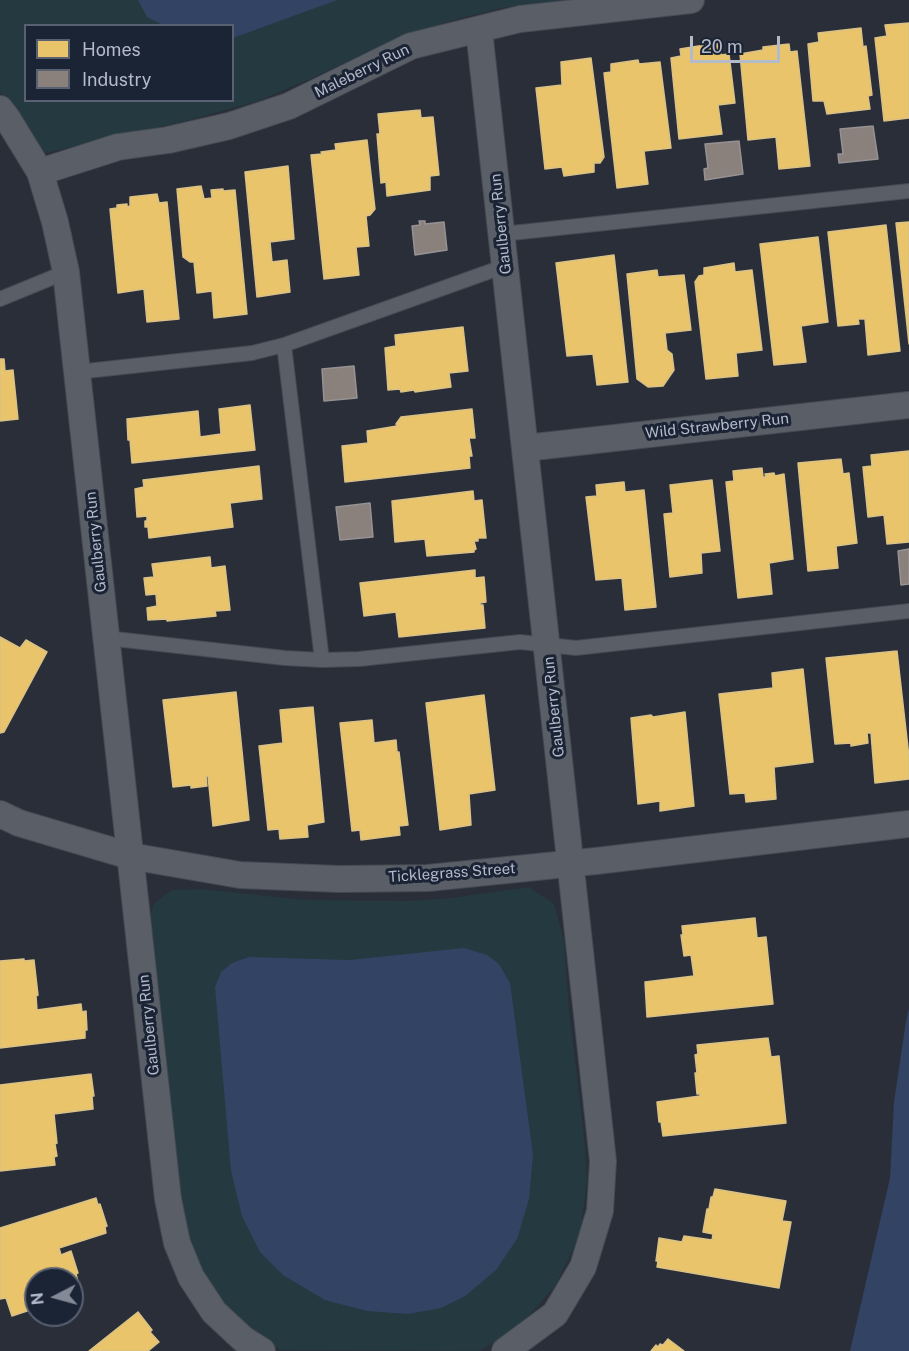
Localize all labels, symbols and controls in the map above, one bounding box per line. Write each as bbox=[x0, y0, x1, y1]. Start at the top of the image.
legend bbox=[24, 24, 234, 102]
scale bar bbox=[693, 24, 783, 62]
text: 20 m bbox=[701, 36, 743, 57]
text: Homes bbox=[82, 39, 141, 60]
street label: Maleberry Run bbox=[312, 40, 412, 102]
text: Industry bbox=[82, 69, 151, 90]
street label: Gaulberry Run bbox=[487, 173, 515, 275]
street label: Wild Strawberry Run bbox=[644, 410, 790, 442]
street label: Gaulberry Run bbox=[82, 491, 110, 593]
street label: Gaulberry Run bbox=[540, 656, 568, 758]
street label: Ticklegrass Street bbox=[388, 860, 516, 886]
street label: Gaulberry Run bbox=[135, 974, 163, 1076]
north arrow bbox=[24, 1267, 84, 1327]
text: N bbox=[27, 1292, 48, 1306]

